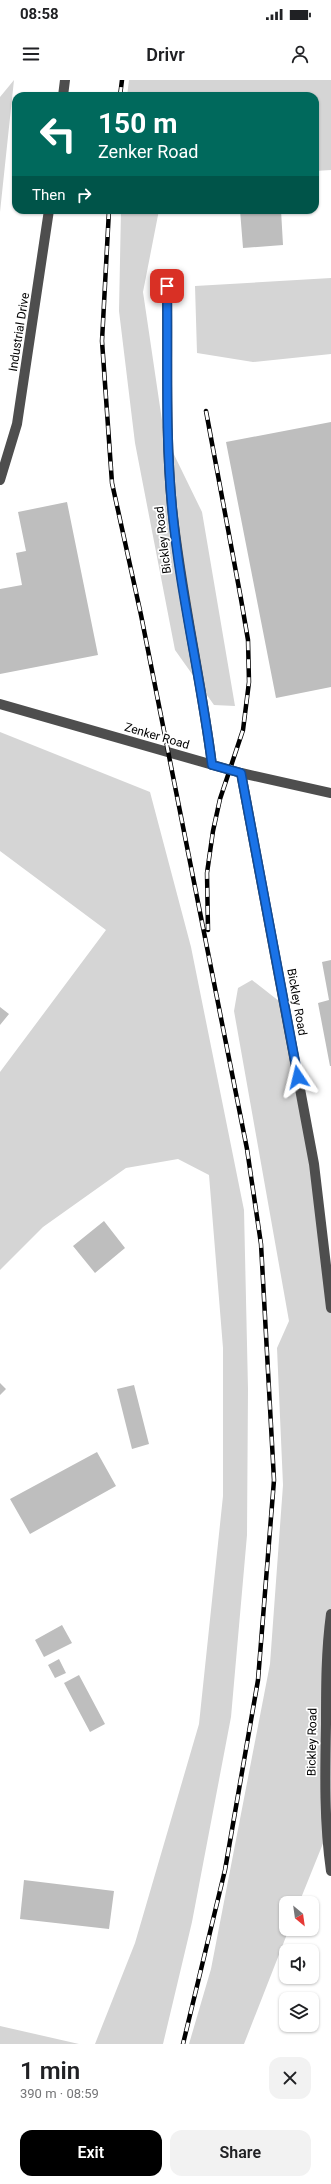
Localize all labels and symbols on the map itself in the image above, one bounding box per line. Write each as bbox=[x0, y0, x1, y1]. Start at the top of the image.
pin bbox=[150, 269, 184, 303]
street label: Industrial Drive bbox=[6, 292, 32, 372]
street label: Bickley Road bbox=[152, 505, 174, 575]
street label: Zenker Road bbox=[123, 720, 191, 752]
street label: Bickley Road bbox=[284, 967, 310, 1037]
position arrow bbox=[277, 1056, 319, 1098]
street label: Bickley Road bbox=[304, 1708, 320, 1776]
north arrow bbox=[279, 1896, 319, 1936]

